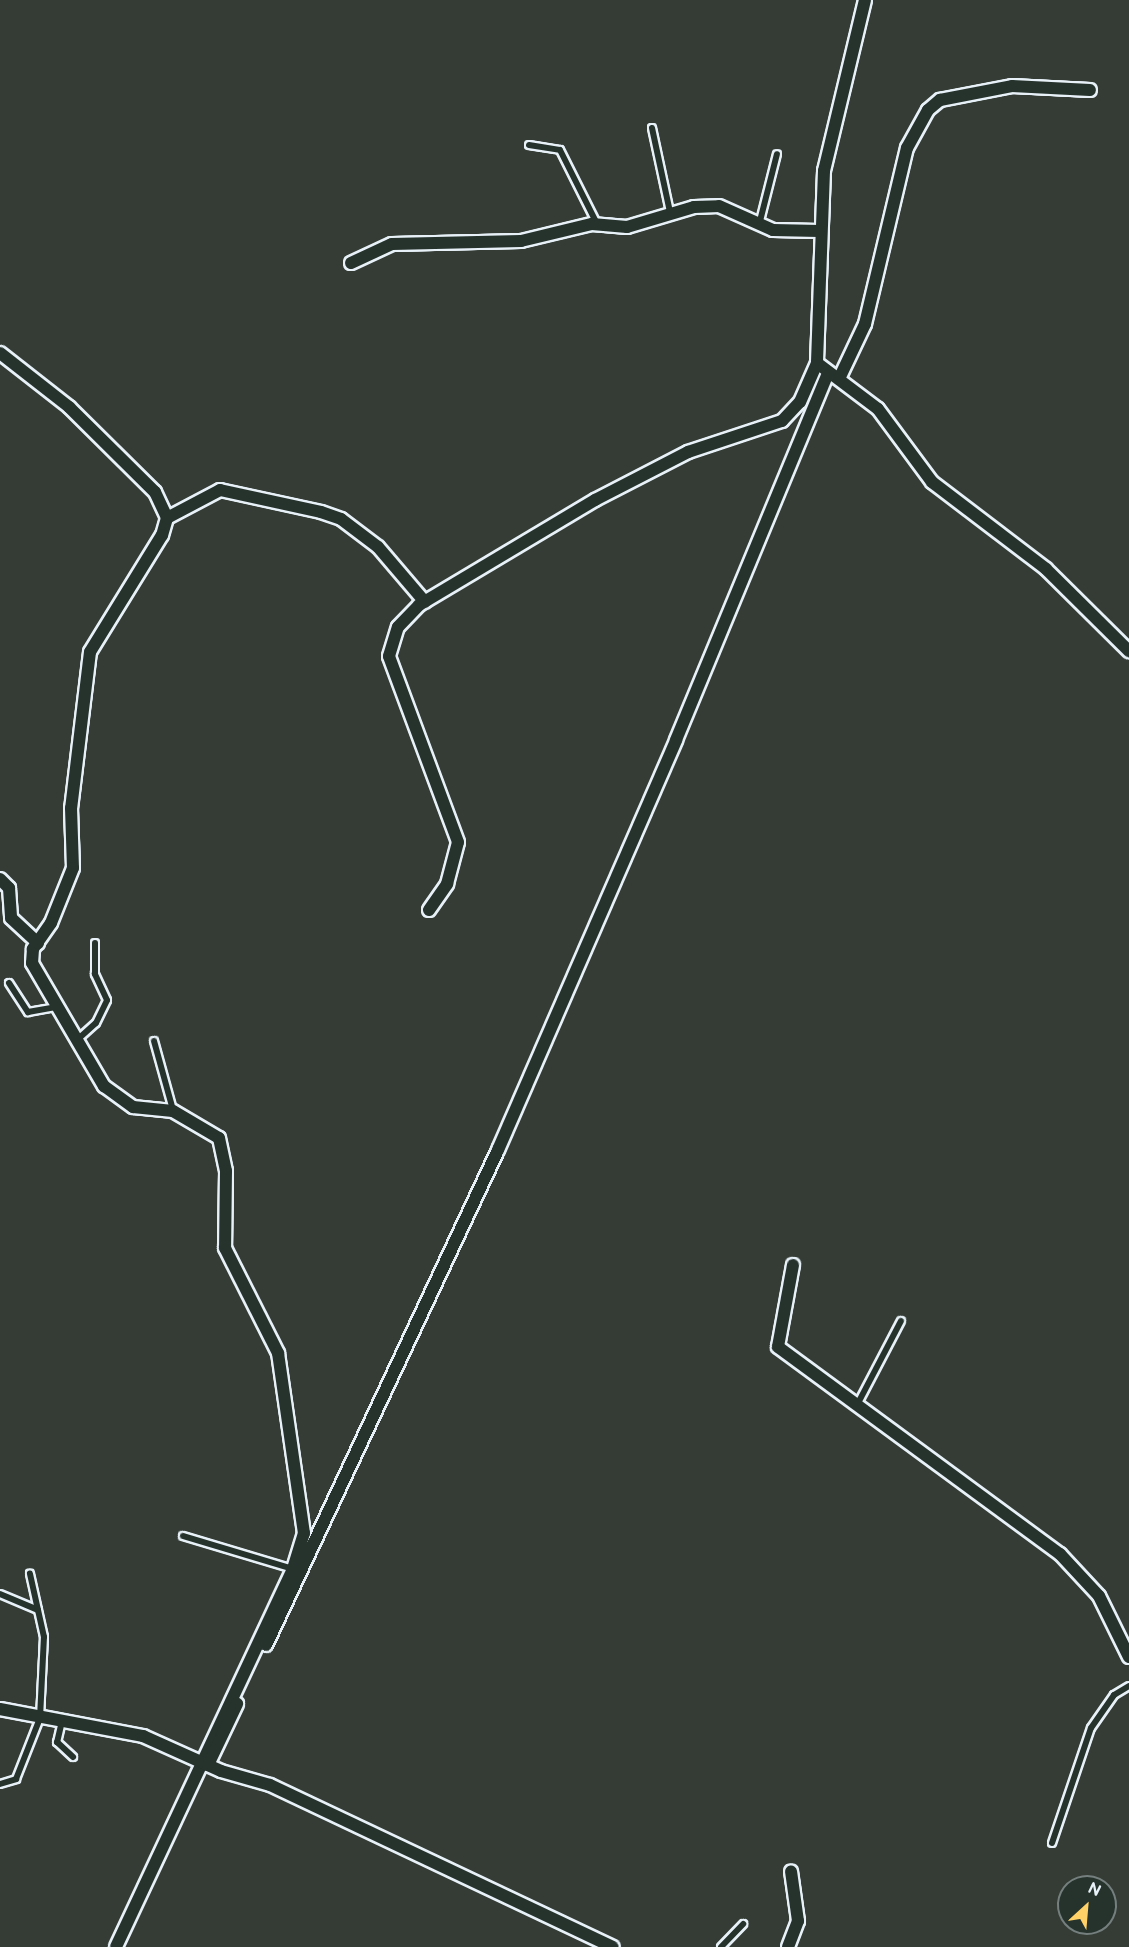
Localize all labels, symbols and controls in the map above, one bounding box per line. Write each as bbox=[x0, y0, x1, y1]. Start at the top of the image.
north arrow bbox=[1057, 1875, 1117, 1935]
text: N bbox=[1085, 1879, 1104, 1901]

